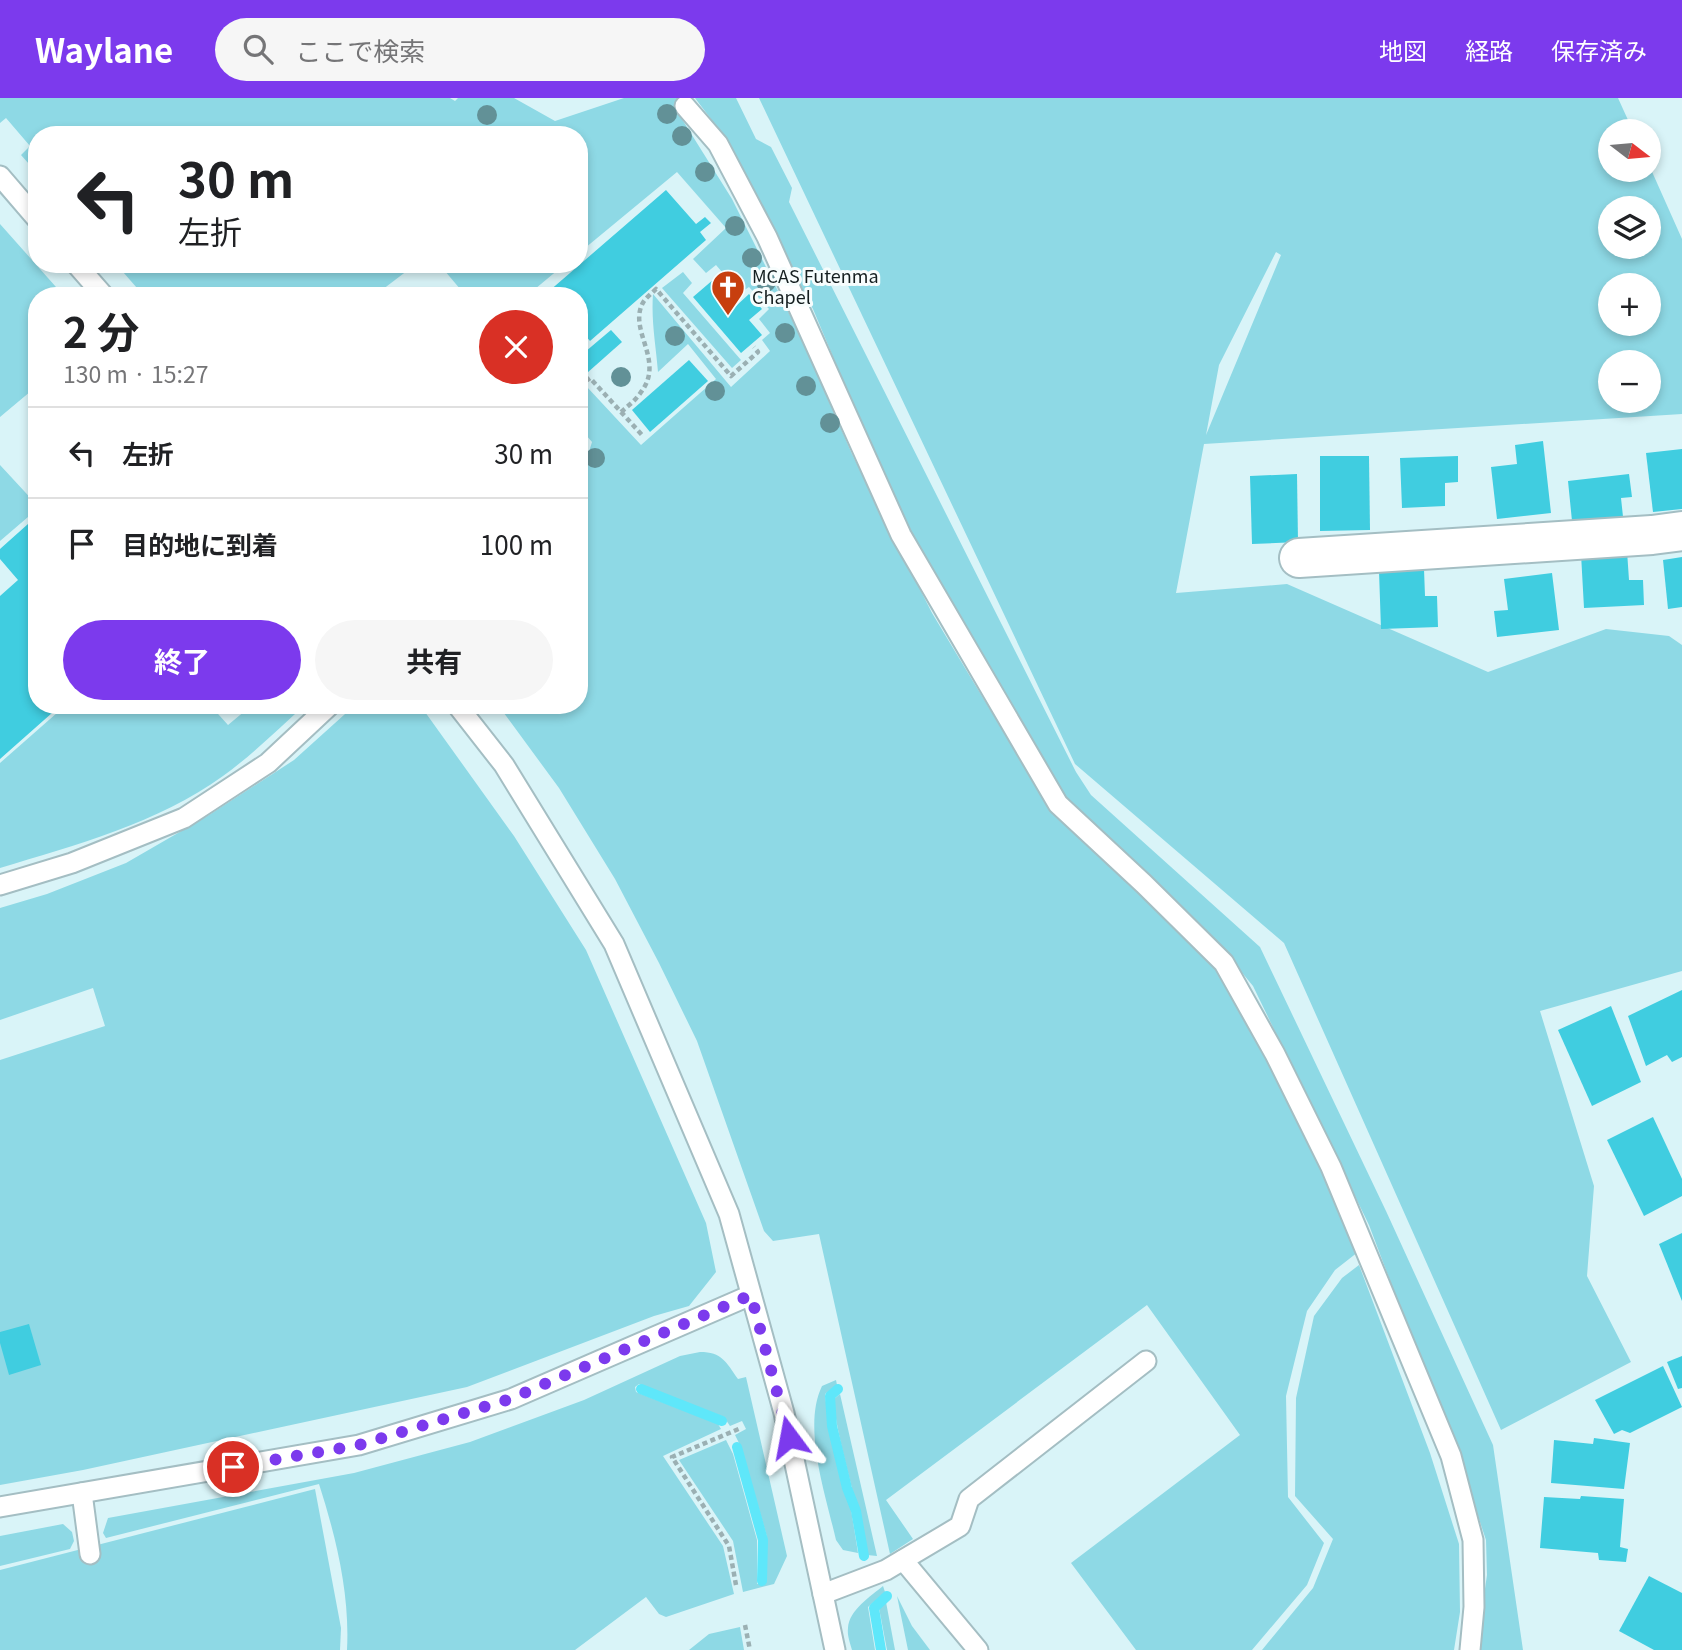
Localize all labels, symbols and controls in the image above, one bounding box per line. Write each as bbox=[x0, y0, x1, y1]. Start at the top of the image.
search box bbox=[215, 18, 705, 81]
text: Waylane bbox=[35, 25, 173, 73]
icon: search bbox=[239, 30, 277, 68]
text: ここで検索 bbox=[295, 31, 425, 68]
text: 地図 bbox=[1379, 32, 1427, 67]
text: 経路 bbox=[1465, 32, 1513, 67]
text: 保存済み bbox=[1551, 32, 1647, 67]
north arrow bbox=[1598, 119, 1661, 182]
map controls bbox=[1598, 119, 1661, 413]
text: 30 m bbox=[178, 141, 294, 212]
icon: left bbox=[63, 154, 154, 245]
button: layers bbox=[1598, 196, 1661, 259]
text: 左折 bbox=[178, 207, 242, 253]
place label: MCAS Futenma Chapel bbox=[752, 262, 879, 309]
church icon: MCAS Futenma Chapel bbox=[709, 268, 747, 317]
button: + bbox=[1598, 273, 1661, 336]
text: 2 分 bbox=[63, 299, 139, 360]
button: close bbox=[479, 310, 553, 384]
button: − bbox=[1598, 350, 1661, 413]
text: 130 m · 15:27 bbox=[63, 356, 208, 390]
icon: left bbox=[63, 434, 101, 472]
text: 左折 bbox=[122, 434, 174, 471]
text: 30 m bbox=[494, 434, 553, 471]
icon: arrive bbox=[63, 525, 101, 563]
text: 目的地に到着 bbox=[122, 525, 278, 562]
text: 100 m bbox=[480, 525, 553, 562]
button: 終了 bbox=[63, 620, 301, 700]
button: 共有 bbox=[315, 620, 553, 700]
position arrow bbox=[752, 1400, 826, 1474]
pin bbox=[203, 1437, 263, 1497]
icon: arrive bbox=[214, 1448, 252, 1486]

